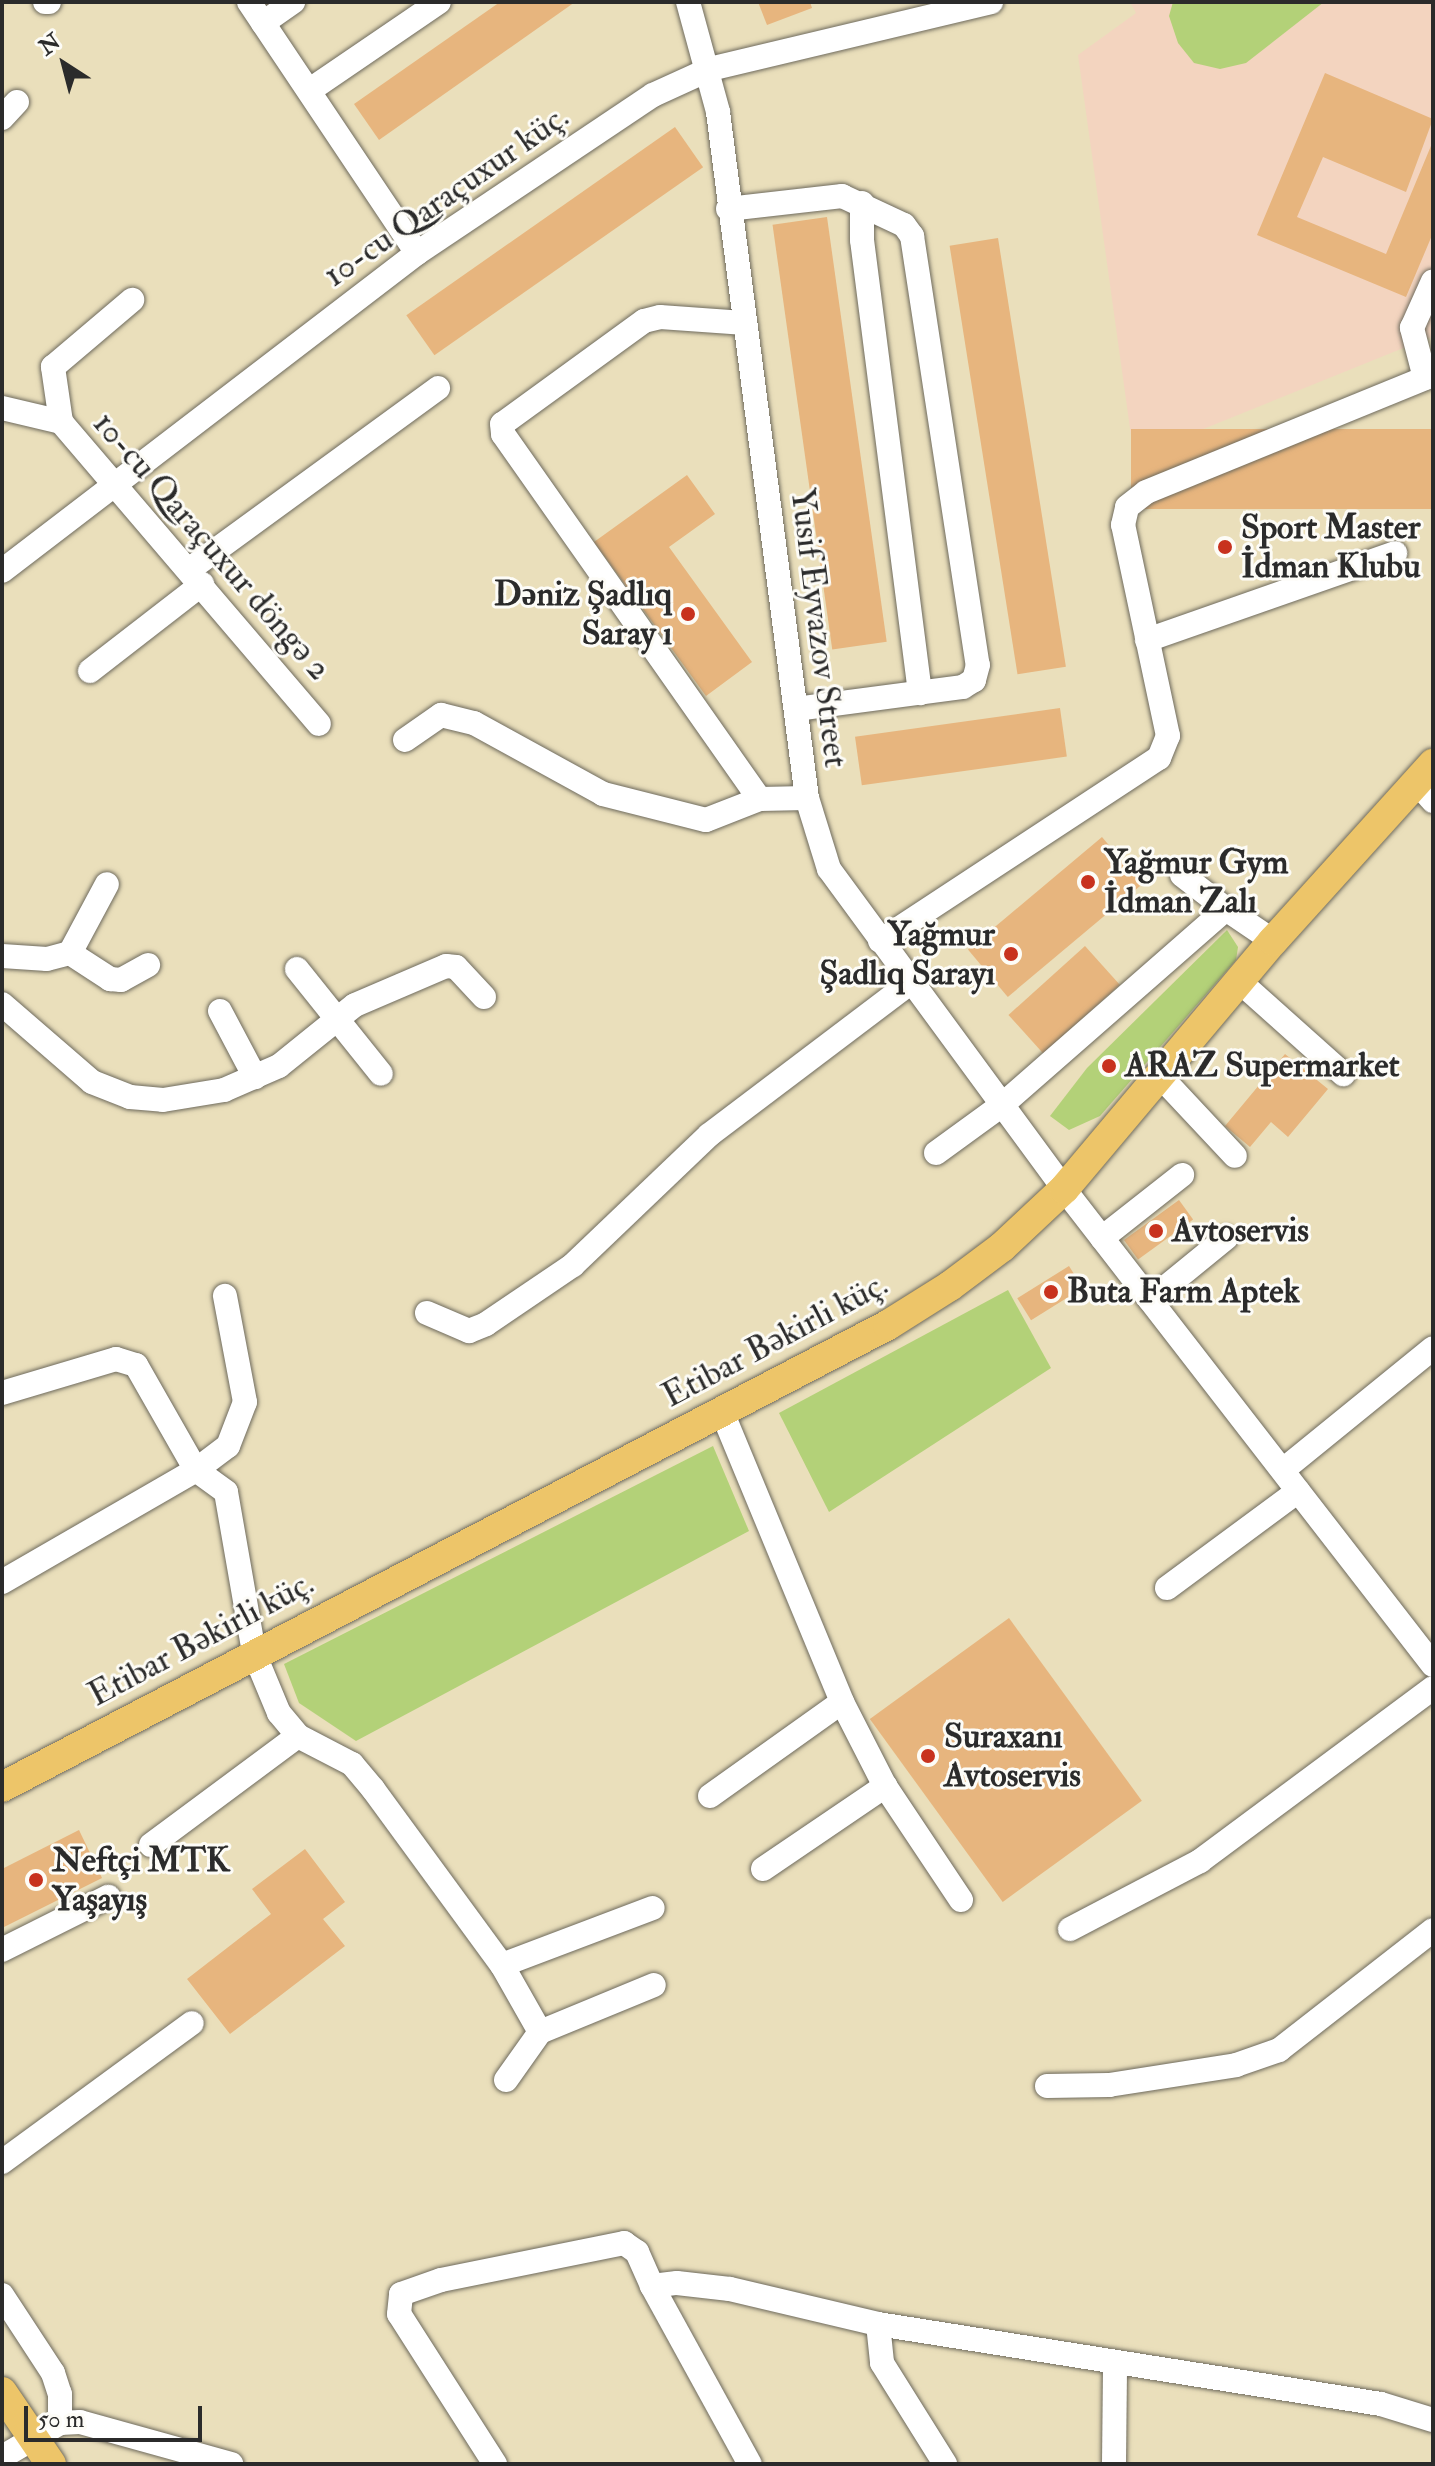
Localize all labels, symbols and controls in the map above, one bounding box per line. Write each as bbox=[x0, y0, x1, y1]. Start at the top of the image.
north arrow bbox=[24, 24, 104, 104]
text: N bbox=[34, 27, 66, 62]
street label: 10-cu Qaraçuxur küç. bbox=[316, 96, 576, 296]
street label: 10-cu Qaraçuxur döngə 2 bbox=[84, 403, 340, 689]
street label: Yusif Eyvazov Street bbox=[782, 486, 856, 770]
place label: Sport Master İdman Klubu bbox=[1241, 507, 1421, 586]
marker: Sport Master İdman Klubu bbox=[1216, 538, 1234, 556]
place label: Dəniz Şadlıq Saray ı bbox=[494, 574, 672, 654]
marker: Dəniz Şadlıq Saray ı bbox=[679, 605, 697, 623]
place label: Yağmur Gym İdman Zalı bbox=[1104, 842, 1288, 922]
marker: Yağmur Gym İdman Zalı bbox=[1079, 873, 1097, 891]
place label: Yağmur Şadlıq Sarayı bbox=[820, 914, 995, 994]
marker: Yağmur Şadlıq Sarayı bbox=[1002, 945, 1020, 963]
place label: ARAZ Supermarket bbox=[1125, 1046, 1400, 1086]
marker: ARAZ Supermarket bbox=[1100, 1057, 1118, 1075]
place label: Avtoservis bbox=[1172, 1211, 1309, 1251]
marker: Avtoservis bbox=[1147, 1222, 1165, 1240]
street label: Etibar Bəkirli küç. bbox=[656, 1264, 894, 1416]
place label: Buta Farm Aptek bbox=[1067, 1272, 1300, 1312]
marker: Buta Farm Aptek bbox=[1042, 1283, 1060, 1301]
street label: Etibar Bəkirli küç. bbox=[82, 1563, 320, 1715]
place label: Suraxanı Avtoservis bbox=[944, 1716, 1081, 1796]
marker: Suraxanı Avtoservis bbox=[919, 1747, 937, 1765]
place label: Neftçi MTK Yaşayış bbox=[52, 1840, 230, 1920]
marker: Neftçi MTK Yaşayış bbox=[27, 1871, 45, 1889]
scale bar bbox=[28, 2390, 206, 2440]
text: 50 m bbox=[38, 2404, 84, 2435]

